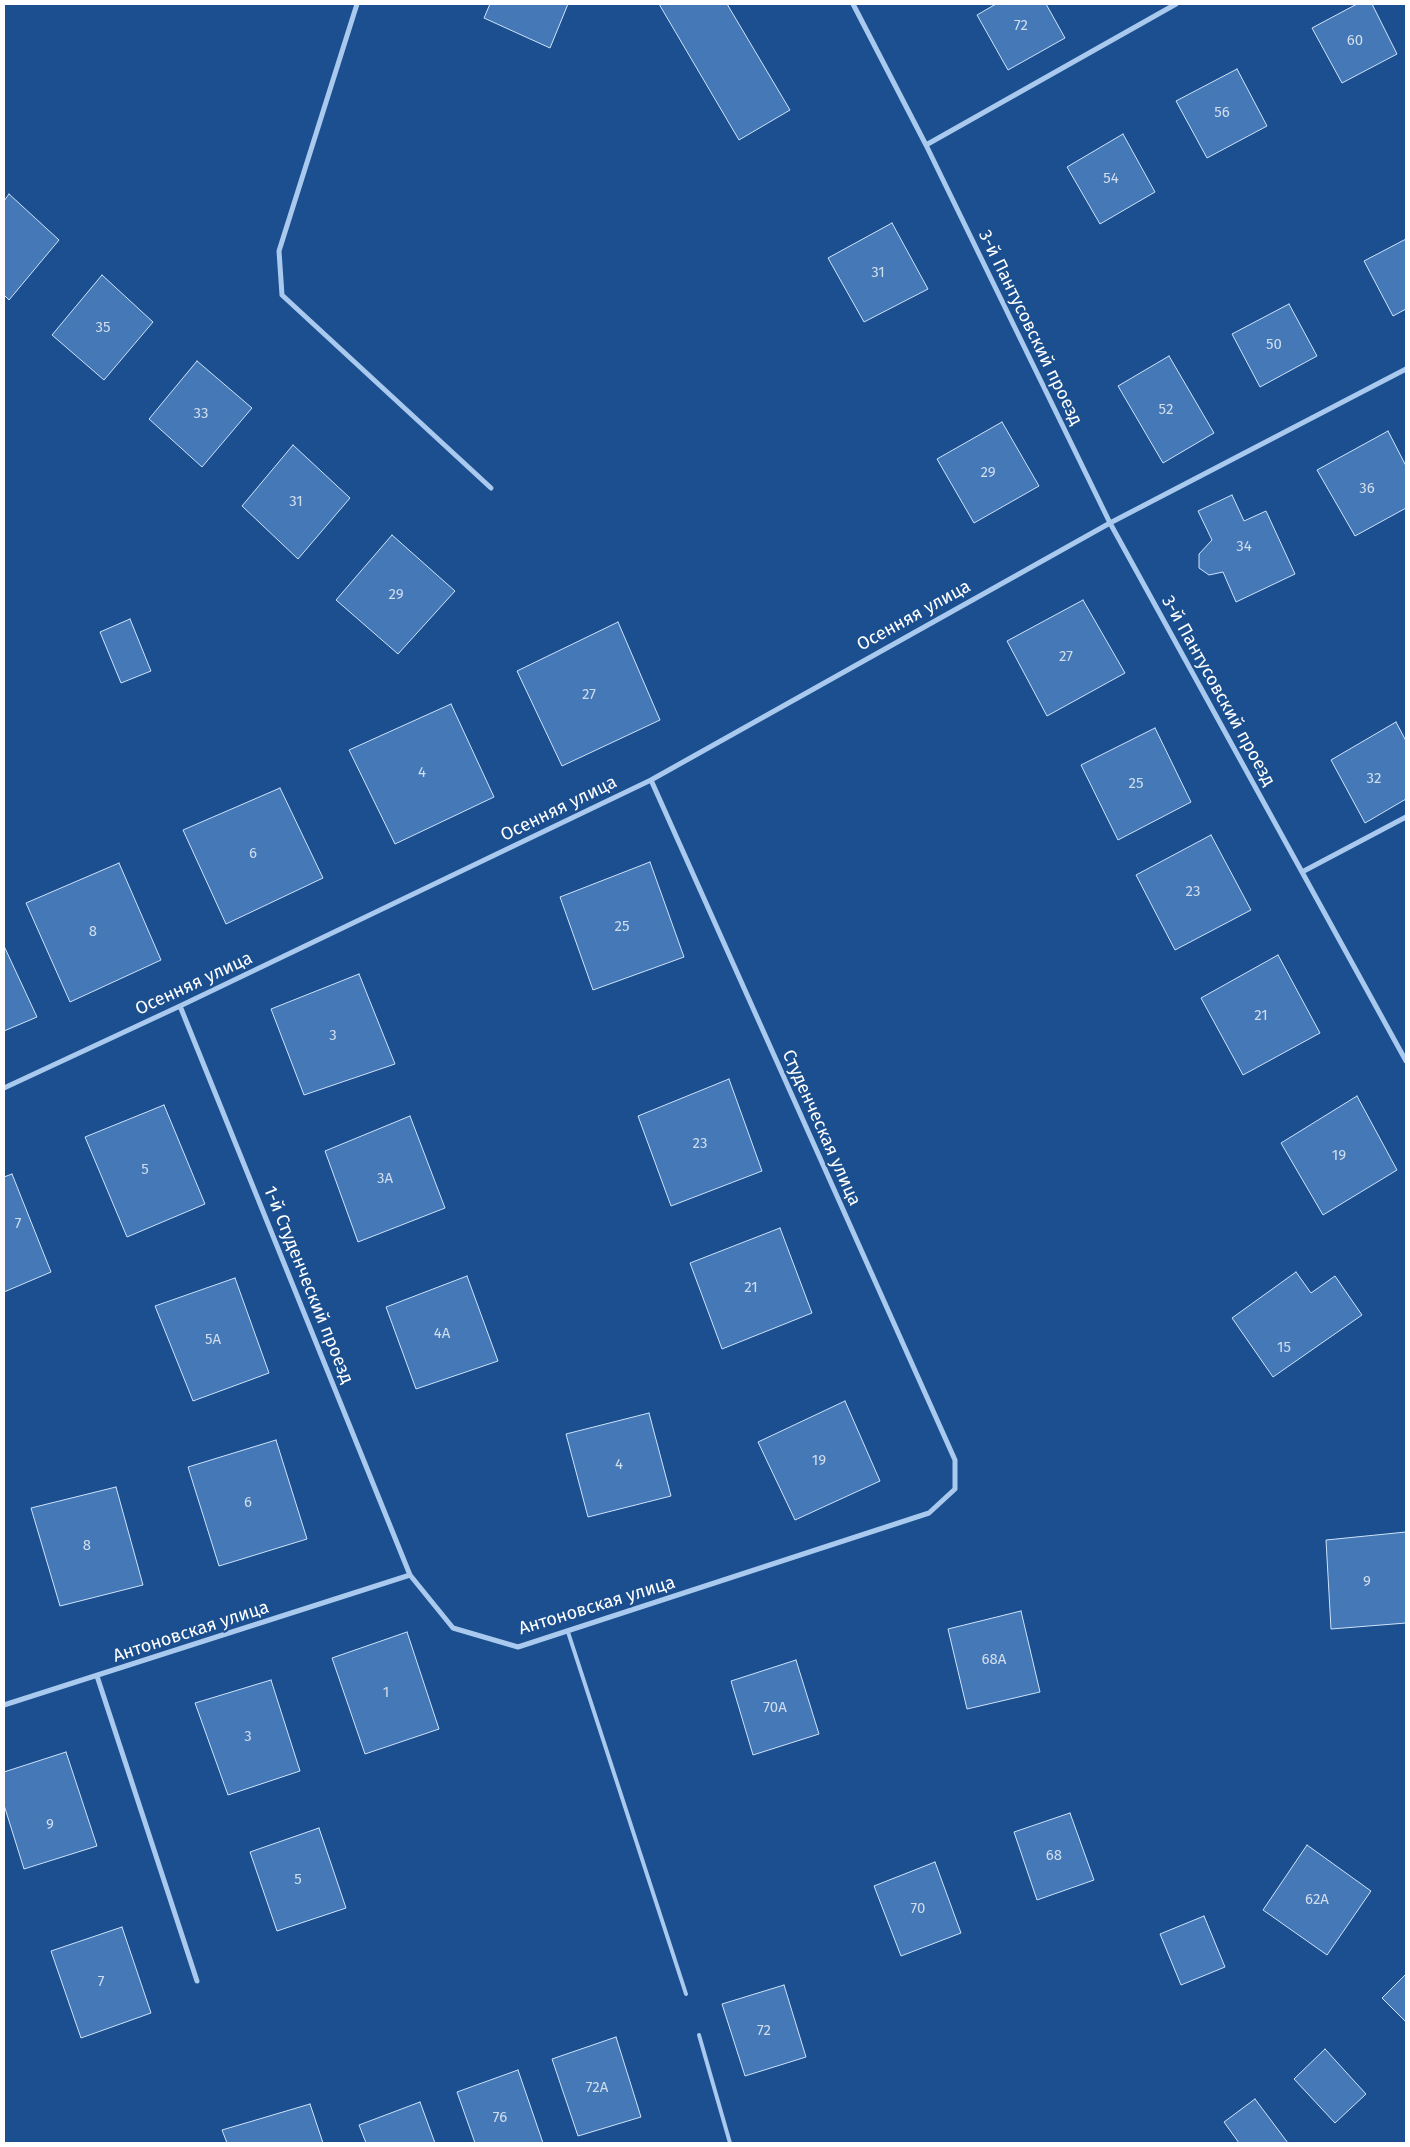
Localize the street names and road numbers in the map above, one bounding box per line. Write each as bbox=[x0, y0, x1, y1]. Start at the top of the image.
street label: 3-й Пантусовский проезд bbox=[973, 227, 1087, 429]
street label: Осенняя улица bbox=[853, 576, 975, 656]
street label: 3-й Пантусовский проезд bbox=[1157, 592, 1279, 790]
street label: Осенняя улица bbox=[497, 772, 621, 846]
street label: Осенняя улица bbox=[132, 947, 256, 1021]
street label: Студенческая улица bbox=[777, 1047, 865, 1209]
street label: 1-й Студенческий проезд bbox=[258, 1183, 358, 1387]
street label: Антоновская улица bbox=[516, 1572, 678, 1640]
street label: Антоновская улица bbox=[110, 1597, 272, 1667]

